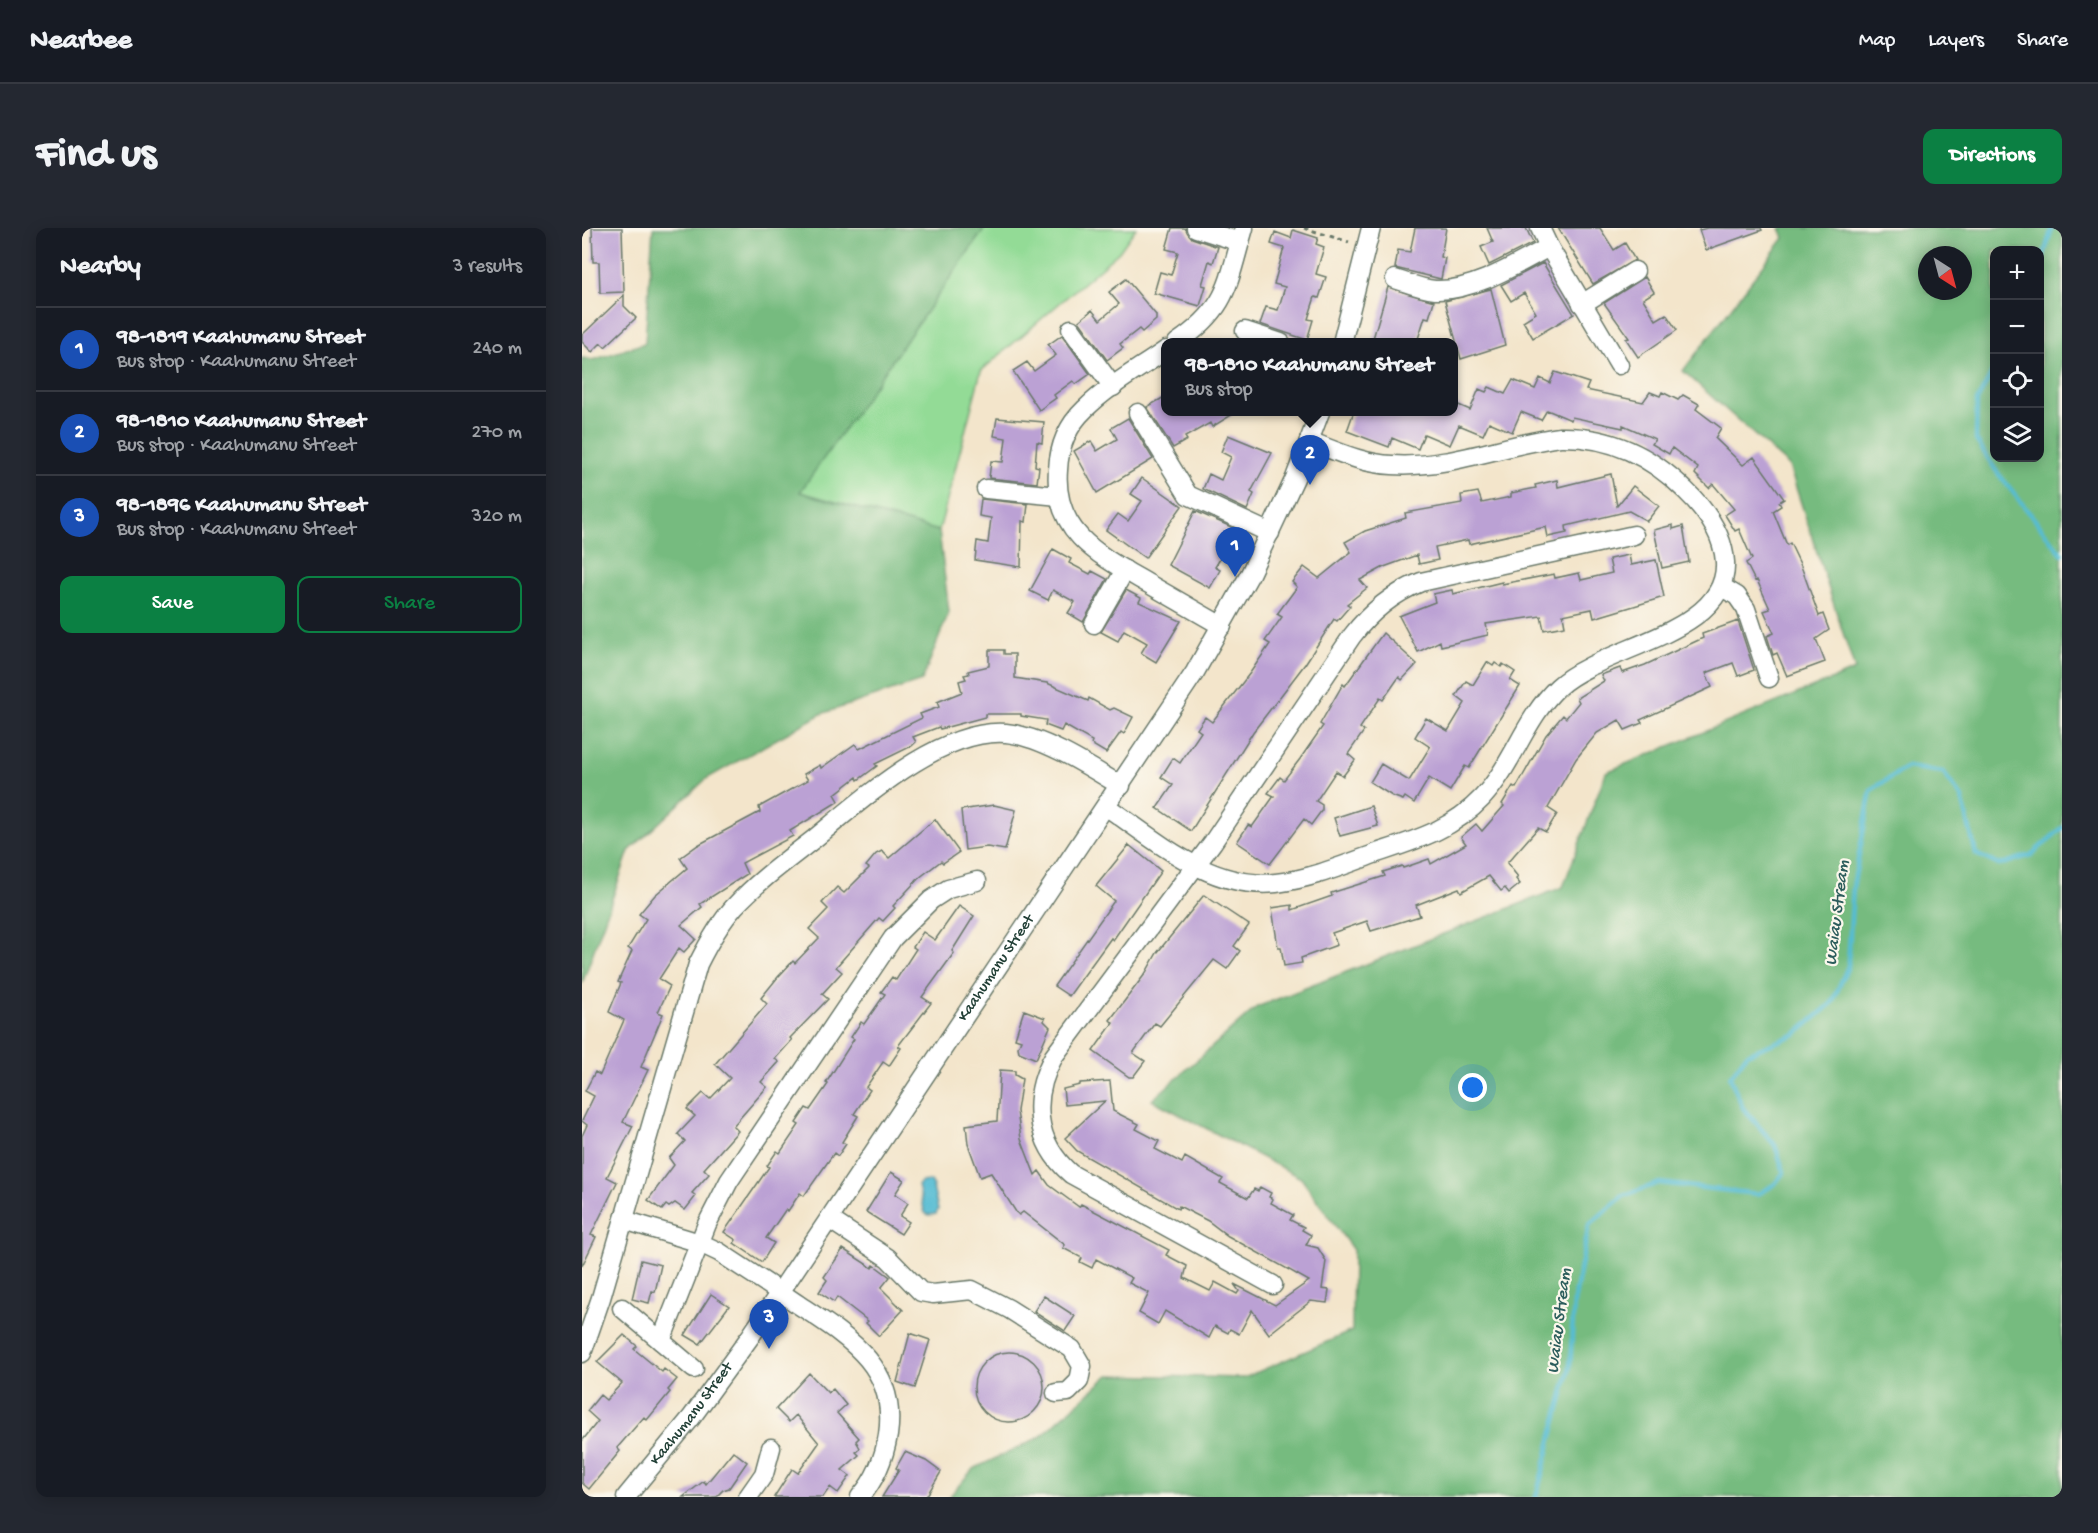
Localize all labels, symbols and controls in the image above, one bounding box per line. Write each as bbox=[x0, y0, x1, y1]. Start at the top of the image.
text: Nearbee bbox=[30, 25, 132, 58]
text: Map bbox=[1859, 29, 1895, 54]
text: Layers bbox=[1928, 29, 1984, 54]
text: Share bbox=[2017, 29, 2068, 54]
button: Directions bbox=[1923, 129, 2062, 184]
text: Find us bbox=[36, 132, 156, 181]
north arrow bbox=[1918, 246, 1972, 300]
map controls bbox=[1990, 246, 2044, 462]
button: + bbox=[1990, 246, 2044, 300]
text: Nearby bbox=[60, 252, 141, 283]
text: 3 results bbox=[453, 256, 522, 279]
button: − bbox=[1990, 300, 2044, 354]
text: 98-1819 Kaahumanu Street bbox=[117, 325, 364, 351]
text: 1 bbox=[75, 338, 84, 361]
text: 240 m bbox=[472, 338, 522, 361]
popup bbox=[1161, 338, 1458, 416]
text: Bus stop · Kaahumanu Street bbox=[117, 351, 356, 374]
text: 98-1810 Kaahumanu Street bbox=[1185, 353, 1434, 379]
button: locate bbox=[1990, 354, 2044, 408]
text: Bus stop bbox=[1185, 379, 1253, 402]
button: layers bbox=[1990, 408, 2044, 462]
text: 98-1810 Kaahumanu Street bbox=[117, 409, 366, 435]
text: 2 bbox=[75, 422, 84, 445]
text: 270 m bbox=[472, 422, 522, 445]
text: Bus stop · Kaahumanu Street bbox=[117, 435, 356, 458]
pin: 2 bbox=[1290, 436, 1330, 485]
text: 98-1896 Kaahumanu Street bbox=[117, 493, 366, 519]
text: 3 bbox=[74, 506, 85, 529]
text: 320 m bbox=[472, 506, 522, 529]
text: Bus stop · Kaahumanu Street bbox=[117, 519, 356, 542]
pin: 1 bbox=[1216, 528, 1254, 577]
button: Save bbox=[60, 576, 285, 633]
button: Share bbox=[297, 576, 522, 633]
water label: Waiau Stream bbox=[1821, 859, 1855, 967]
street label: Kaahumanu Street bbox=[954, 910, 1040, 1025]
your location bbox=[1458, 1073, 1487, 1102]
water label: Waiau Stream bbox=[1543, 1267, 1577, 1375]
pin: 3 bbox=[750, 1300, 789, 1349]
street label: Kaahumanu Street bbox=[646, 1358, 738, 1469]

